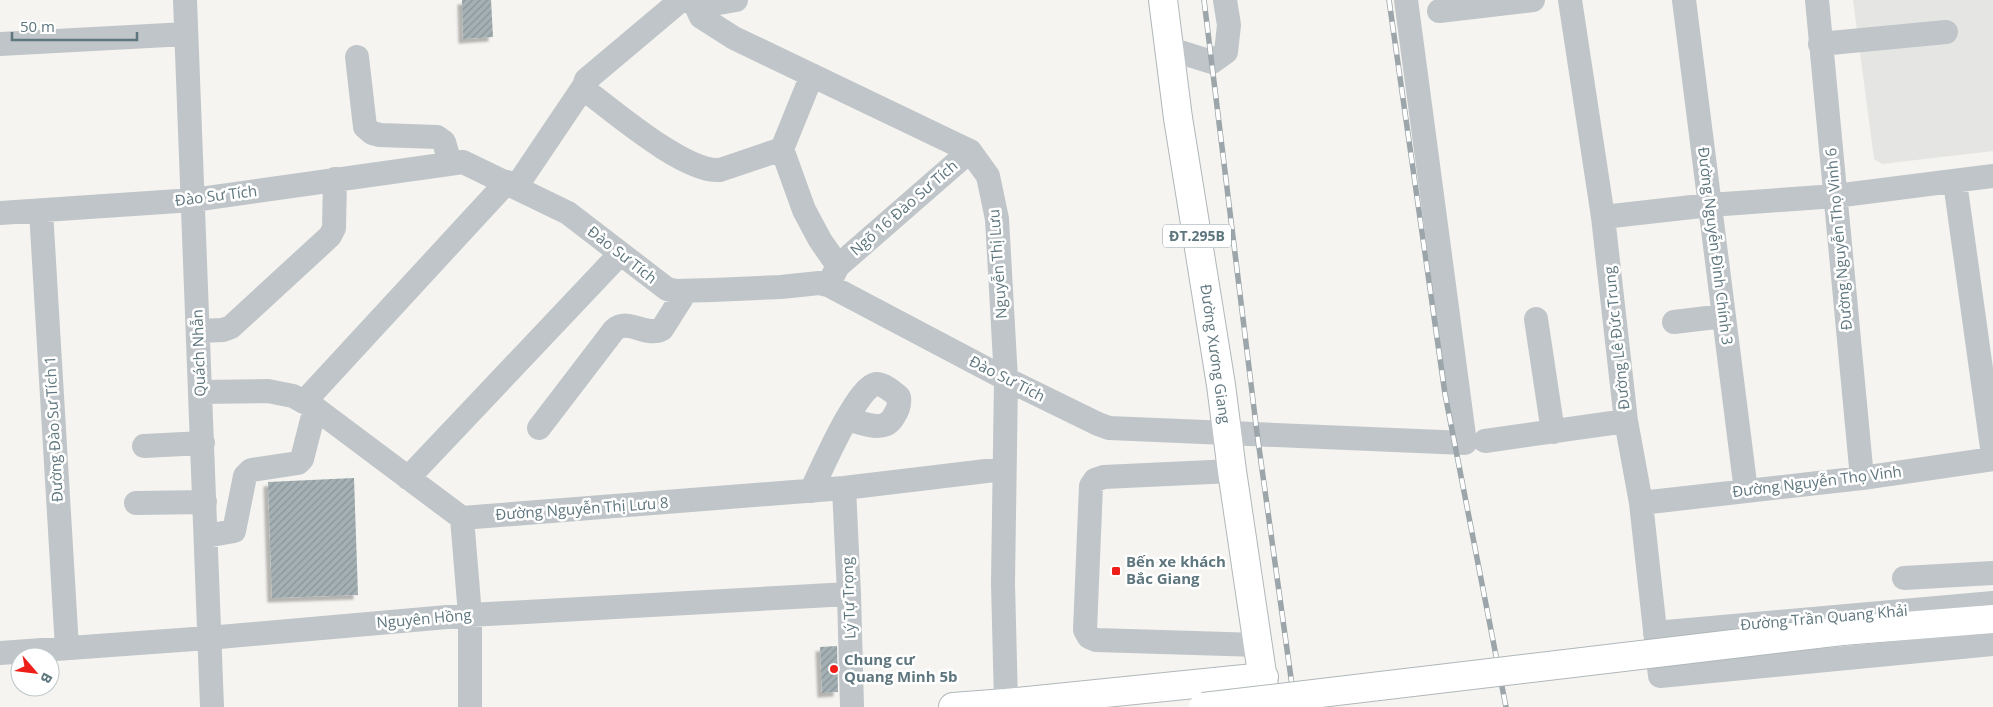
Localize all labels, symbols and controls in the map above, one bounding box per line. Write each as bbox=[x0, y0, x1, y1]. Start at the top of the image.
scale bar bbox=[12, 10, 138, 42]
text: 50 m bbox=[20, 16, 55, 36]
street label: Đường Nguyễn Đình Chính 3 bbox=[1694, 146, 1738, 346]
street label: Đường Nguyễn Thọ Vinh 6 bbox=[1820, 147, 1856, 331]
street label: Ngõ 16 Đào Sư Tích bbox=[845, 155, 961, 259]
street label: Đào Sư Tích bbox=[174, 180, 258, 210]
street label: Nguyễn Thị Lưu bbox=[983, 209, 1011, 320]
street label: Đào Sư Tích bbox=[584, 221, 661, 288]
road number: ĐT.295B bbox=[1163, 225, 1231, 248]
street label: Đường Lê Đức Trung bbox=[1599, 265, 1633, 411]
street label: Đường Xương Giang bbox=[1196, 283, 1236, 425]
street label: Quách Nhẫn bbox=[186, 309, 210, 397]
street label: Đào Sư Tích bbox=[966, 350, 1049, 406]
street label: Đường Đào Sư Tích 1 bbox=[39, 355, 67, 503]
street label: Đường Nguyễn Thọ Vinh bbox=[1731, 461, 1903, 501]
street label: Đường Nguyễn Thị Lưu 8 bbox=[495, 492, 669, 524]
place label: Bến xe khách Bắc Giang bbox=[1126, 551, 1226, 588]
street label: Lý Tự Trọng bbox=[837, 557, 859, 639]
marker: Bến xe khách Bắc Giang bbox=[1110, 565, 1122, 577]
street label: Đường Trần Quang Khải bbox=[1739, 600, 1908, 634]
street label: Nguyên Hồng bbox=[376, 604, 472, 632]
north arrow bbox=[10, 647, 60, 697]
place label: Chung cư Quang Minh 5b bbox=[844, 649, 958, 686]
marker: Chung cư Quang Minh 5b bbox=[828, 663, 840, 675]
text: B bbox=[36, 670, 58, 687]

